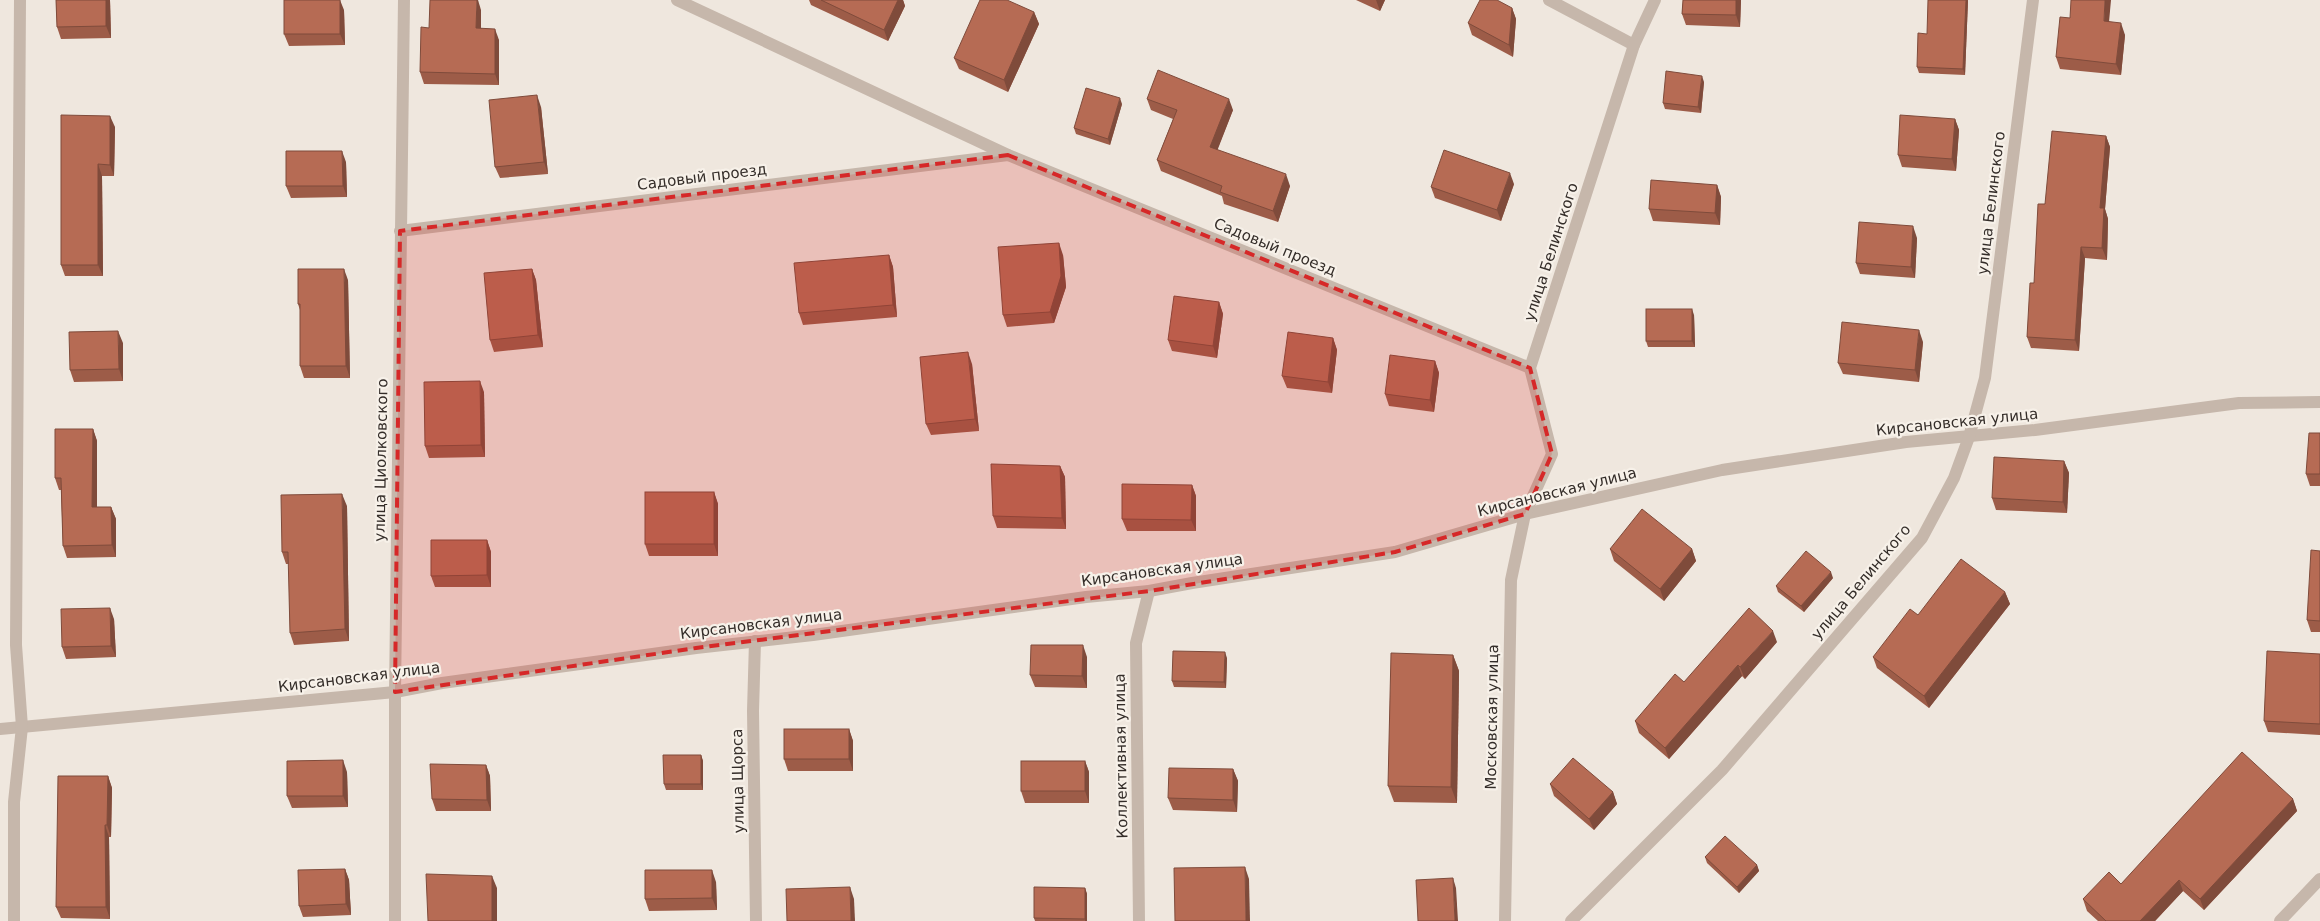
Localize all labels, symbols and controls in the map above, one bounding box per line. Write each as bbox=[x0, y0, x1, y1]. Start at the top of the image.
street label: улица Белинского bbox=[1973, 130, 2009, 276]
street label: Садовый проезд bbox=[636, 160, 768, 194]
street label: улица Белинского bbox=[1520, 180, 1582, 324]
street label: Садовый проезд bbox=[1211, 214, 1339, 280]
street label: улица Циолковского bbox=[371, 378, 391, 542]
street label: Кирсановская улица bbox=[1875, 405, 2039, 439]
street label: Кирсановская улица bbox=[1476, 464, 1638, 520]
street label: улица Белинского bbox=[1808, 521, 1914, 643]
street label: Кирсановская улица bbox=[1080, 550, 1244, 590]
street label: Кирсановская улица bbox=[679, 605, 843, 643]
street label: Московская улица bbox=[1482, 644, 1502, 790]
street label: Кирсановская улица bbox=[277, 658, 441, 696]
street label: Коллективная улица bbox=[1111, 673, 1131, 839]
street label: улица Щорса bbox=[728, 728, 748, 834]

